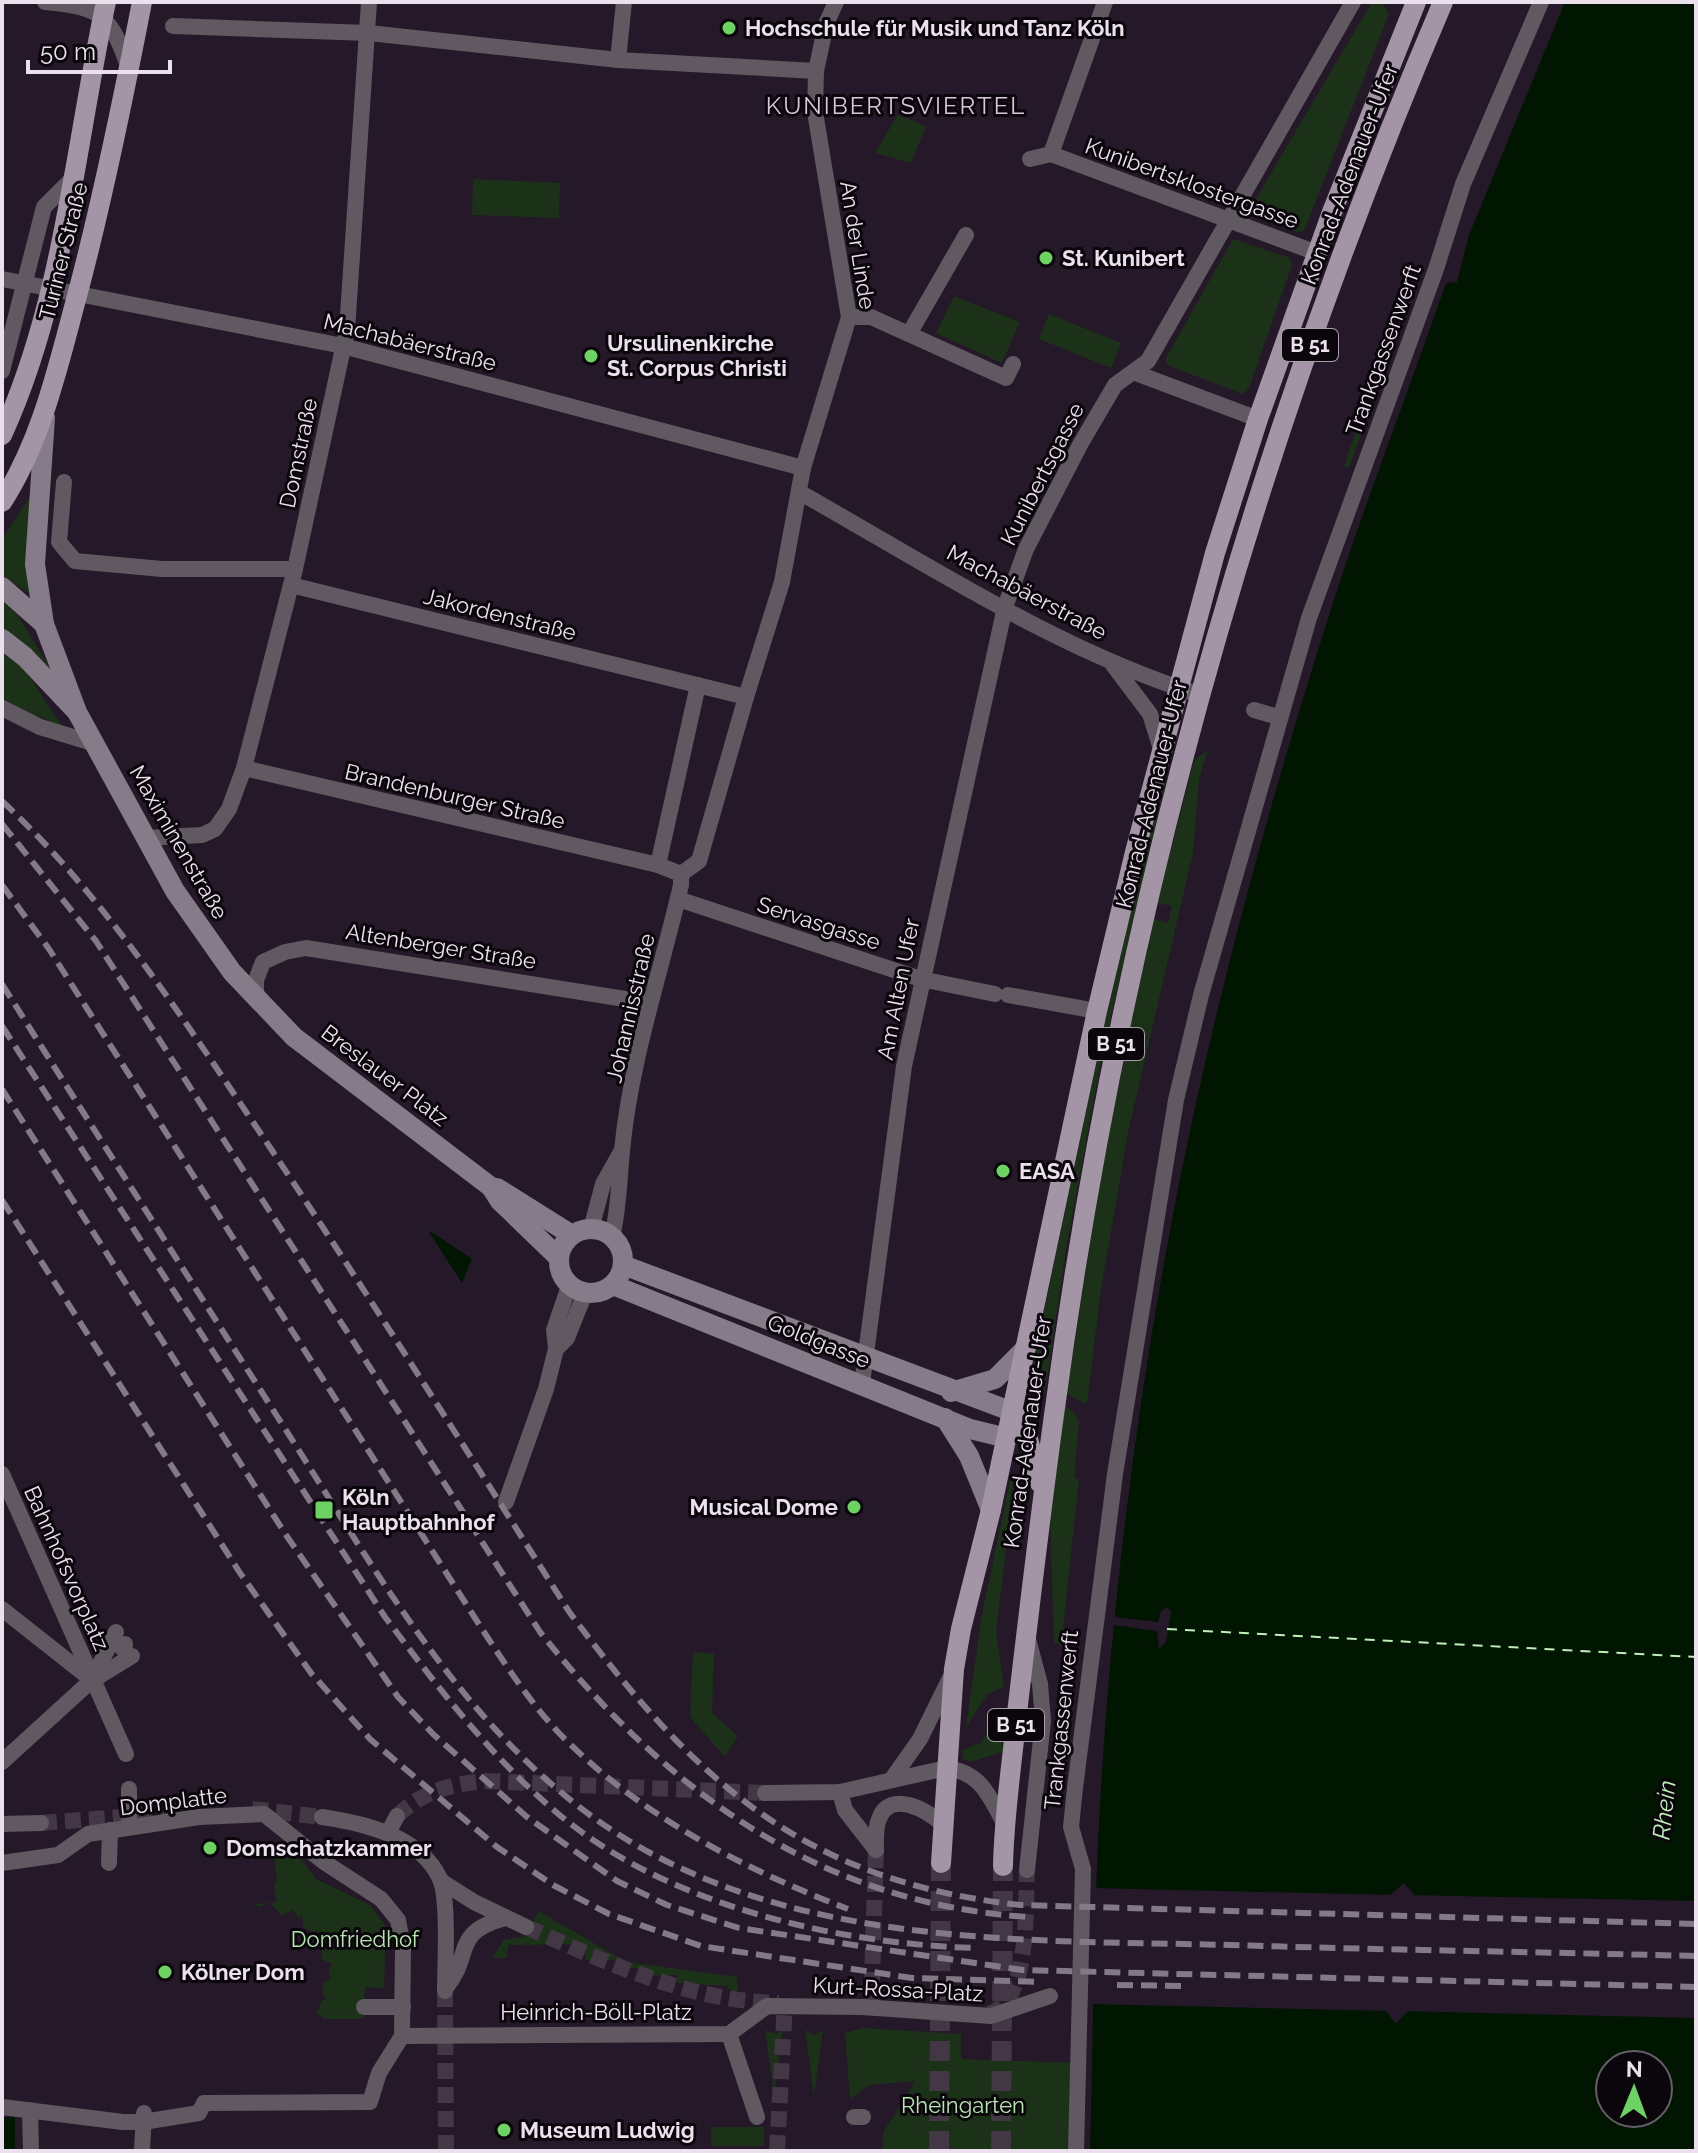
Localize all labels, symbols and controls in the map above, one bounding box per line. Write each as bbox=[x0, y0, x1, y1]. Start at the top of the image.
place label: Hochschule für Musik und Tanz Köln bbox=[745, 15, 1125, 41]
marker: Hochschule für Musik und Tanz Köln bbox=[720, 19, 738, 37]
scale bar bbox=[28, 24, 170, 74]
text: 50 m bbox=[40, 37, 96, 66]
street label: Konrad-Adenauer-Ufer bbox=[1295, 60, 1403, 288]
district label: KUNIBERTSVIERTEL bbox=[766, 91, 1026, 120]
street label: Kunibertsklostergasse bbox=[1082, 132, 1302, 234]
street label: Turiner Straße bbox=[33, 179, 93, 323]
street label: An der Linde bbox=[835, 179, 881, 311]
place label: St. Kunibert bbox=[1062, 245, 1185, 271]
marker: St. Kunibert bbox=[1037, 249, 1055, 267]
street label: Trankgassenwerft bbox=[1340, 260, 1426, 439]
street label: Machabäerstraße bbox=[321, 308, 499, 376]
road number: B 51 bbox=[1282, 329, 1338, 361]
place label: Ursulinenkirche St. Corpus Christi bbox=[607, 330, 787, 381]
marker: Ursulinenkirche St. Corpus Christi bbox=[582, 347, 600, 365]
street label: Domstraße bbox=[274, 396, 322, 510]
street label: Kunibertsgasse bbox=[995, 398, 1089, 550]
street label: Machabäerstraße bbox=[943, 539, 1111, 645]
street label: Jakordenstraße bbox=[421, 583, 579, 646]
street label: Konrad-Adenauer-Ufer bbox=[1110, 677, 1192, 911]
street label: Brandenburger Straße bbox=[342, 758, 568, 834]
street label: Maximinenstraße bbox=[124, 760, 234, 924]
street label: Servasgasse bbox=[754, 891, 884, 955]
street label: Am Alten Ufer bbox=[872, 916, 925, 1062]
street label: Altenberger Straße bbox=[344, 918, 538, 974]
street label: Johannisstraße bbox=[600, 931, 660, 1085]
street label: Breslauer Platz bbox=[316, 1019, 454, 1131]
road number: B 51 bbox=[1088, 1028, 1144, 1060]
place label: EASA bbox=[1019, 1158, 1075, 1184]
marker: EASA bbox=[994, 1162, 1012, 1180]
street label: Goldgasse bbox=[764, 1309, 874, 1373]
street label: Konrad-Adenauer-Ufer bbox=[998, 1314, 1056, 1550]
street label: Bahnhofsvorplatz bbox=[19, 1482, 115, 1655]
place label: Köln Hauptbahnhof bbox=[342, 1484, 495, 1535]
place label: Musical Dome bbox=[689, 1494, 838, 1520]
marker: Musical Dome bbox=[845, 1498, 863, 1516]
marker: Köln Hauptbahnhof bbox=[313, 1499, 335, 1521]
street label: Trankgassenwerft bbox=[1039, 1628, 1083, 1811]
road number: B 51 bbox=[988, 1709, 1044, 1741]
water label: Rhein bbox=[1646, 1779, 1682, 1841]
street label: Domplatte bbox=[118, 1782, 228, 1820]
place label: Domschatzkammer bbox=[226, 1835, 432, 1861]
marker: Domschatzkammer bbox=[201, 1839, 219, 1857]
park label: Domfriedhof bbox=[291, 1926, 420, 1952]
place label: Kölner Dom bbox=[181, 1959, 305, 1985]
marker: Kölner Dom bbox=[156, 1963, 174, 1981]
street label: Kurt-Rossa-Platz bbox=[812, 1972, 984, 2006]
street label: Heinrich-Böll-Platz bbox=[500, 1999, 692, 2025]
north arrow bbox=[1594, 2049, 1674, 2129]
text: N bbox=[1626, 2056, 1643, 2082]
park label: Rheingarten bbox=[901, 2092, 1025, 2118]
place label: Museum Ludwig bbox=[520, 2117, 695, 2143]
marker: Museum Ludwig bbox=[495, 2121, 513, 2139]

